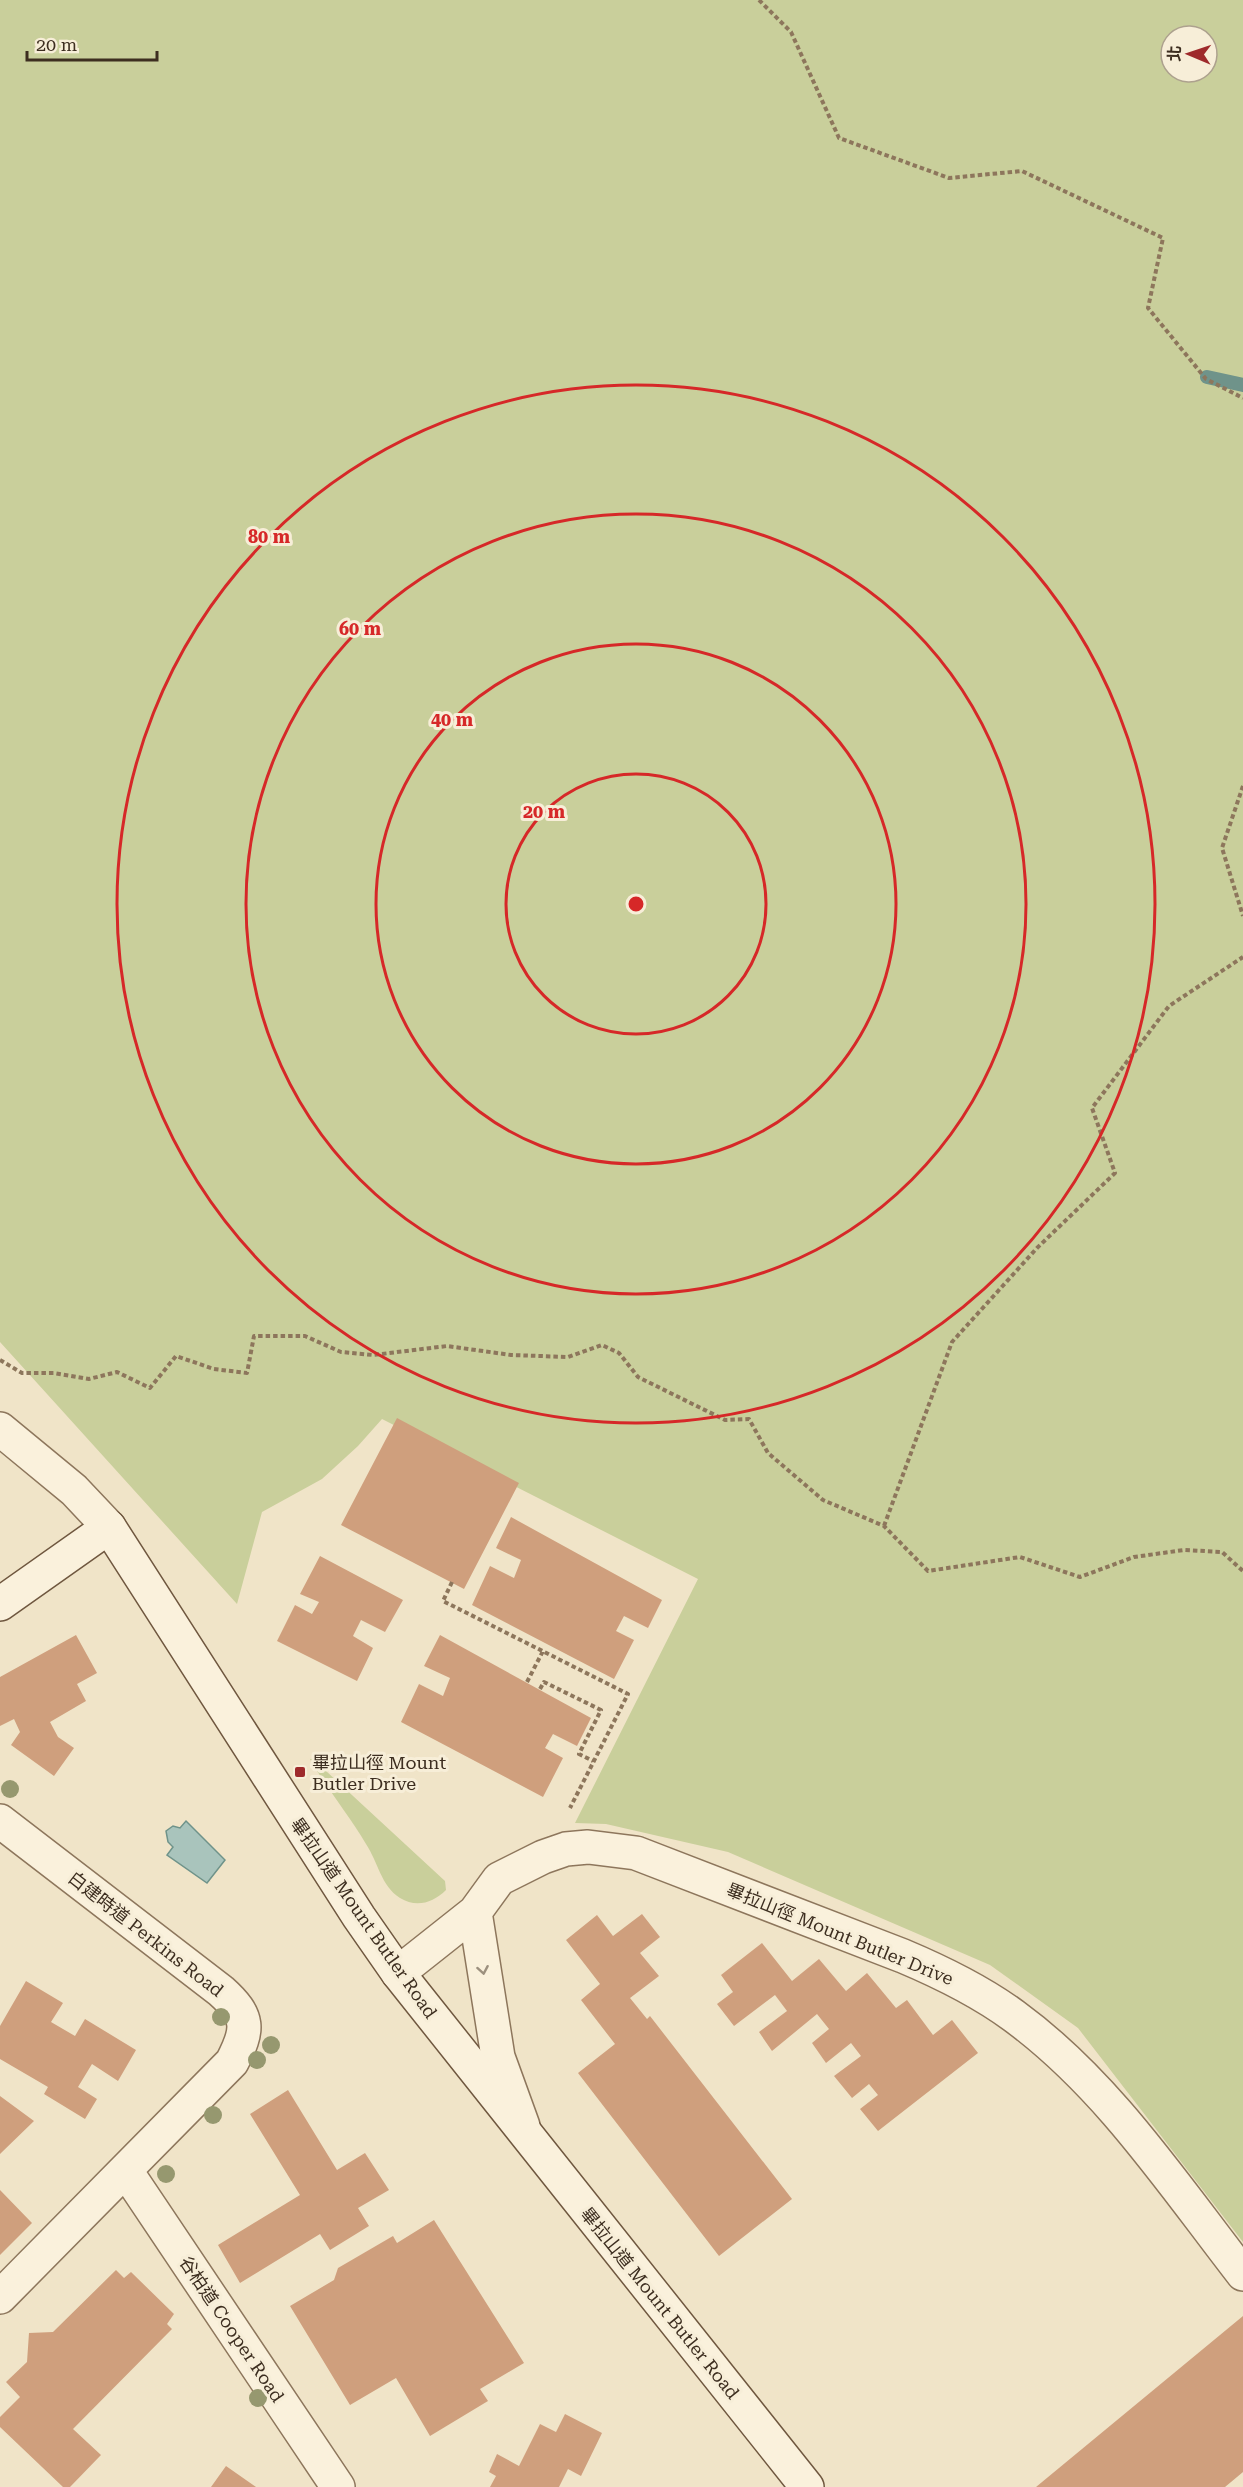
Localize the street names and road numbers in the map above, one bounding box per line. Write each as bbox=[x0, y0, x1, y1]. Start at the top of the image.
street label: 畢拉山道 Mount Butler Road bbox=[287, 1814, 442, 2023]
street label: 白建時道 Perkins Road bbox=[64, 1867, 228, 2001]
street label: 畢拉山徑 Mount Butler Drive bbox=[723, 1879, 957, 1989]
street label: 畢拉山道 Mount Butler Road bbox=[576, 2203, 744, 2403]
street label: 谷柏道 Cooper Road bbox=[175, 2252, 289, 2406]

